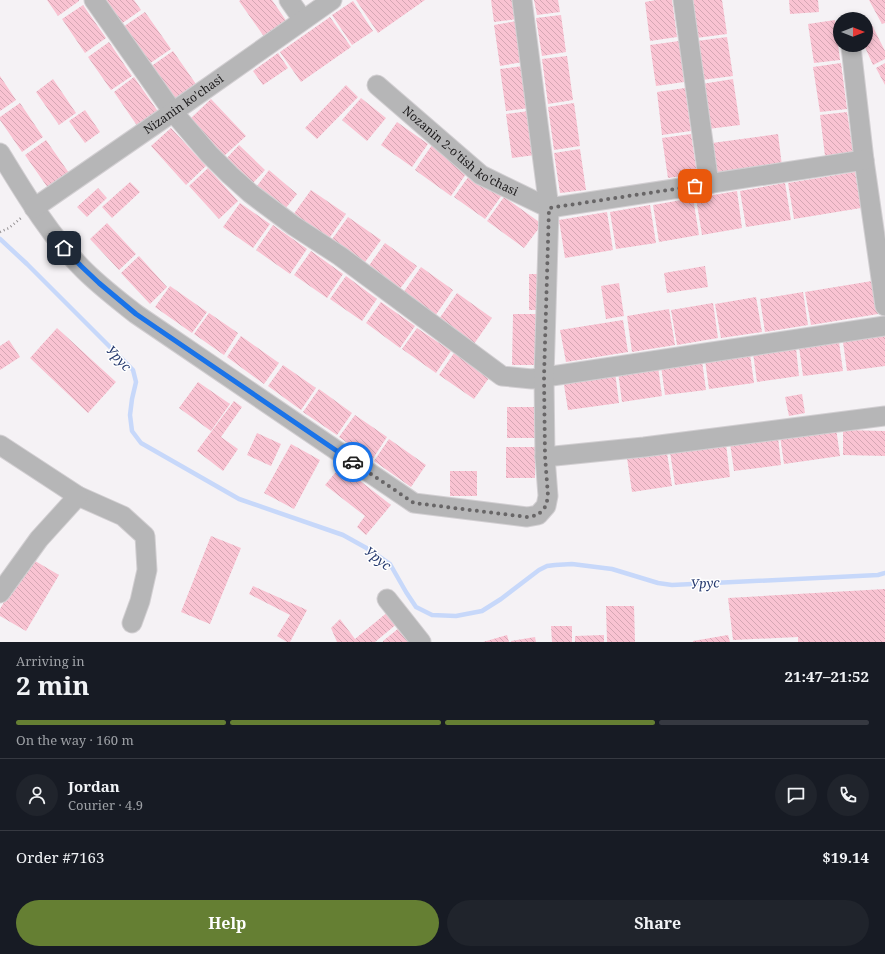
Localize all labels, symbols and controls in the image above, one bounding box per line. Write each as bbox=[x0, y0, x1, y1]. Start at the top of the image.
north arrow bbox=[833, 12, 873, 52]
map controls bbox=[833, 12, 873, 52]
street label: Nizanin ko'chasi bbox=[140, 70, 227, 138]
street label: Nozanin 2-o'tish ko'chasi bbox=[399, 102, 521, 200]
pin bbox=[678, 169, 712, 203]
icon: bag bbox=[684, 175, 706, 197]
pin bbox=[47, 231, 81, 265]
icon: home bbox=[53, 237, 75, 259]
water label: Урус bbox=[103, 341, 136, 375]
courier bbox=[333, 442, 373, 482]
icon: car bbox=[342, 451, 364, 473]
water label: Урус bbox=[361, 542, 396, 574]
water label: Урус bbox=[690, 573, 721, 593]
text: Arriving in bbox=[16, 652, 85, 670]
text: 21:47–21:52 bbox=[785, 666, 869, 686]
text: 2 min bbox=[16, 667, 90, 703]
text: On the way · 160 m bbox=[16, 731, 134, 749]
button: person bbox=[16, 774, 58, 816]
button: chat bbox=[775, 774, 817, 816]
button: phone bbox=[827, 774, 869, 816]
text: Jordan bbox=[68, 776, 120, 796]
text: Courier · 4.9 bbox=[68, 796, 143, 814]
text: Order #7163 bbox=[16, 847, 104, 867]
text: $19.14 bbox=[822, 847, 869, 867]
button: Help bbox=[16, 900, 439, 946]
button: Share bbox=[447, 900, 869, 946]

